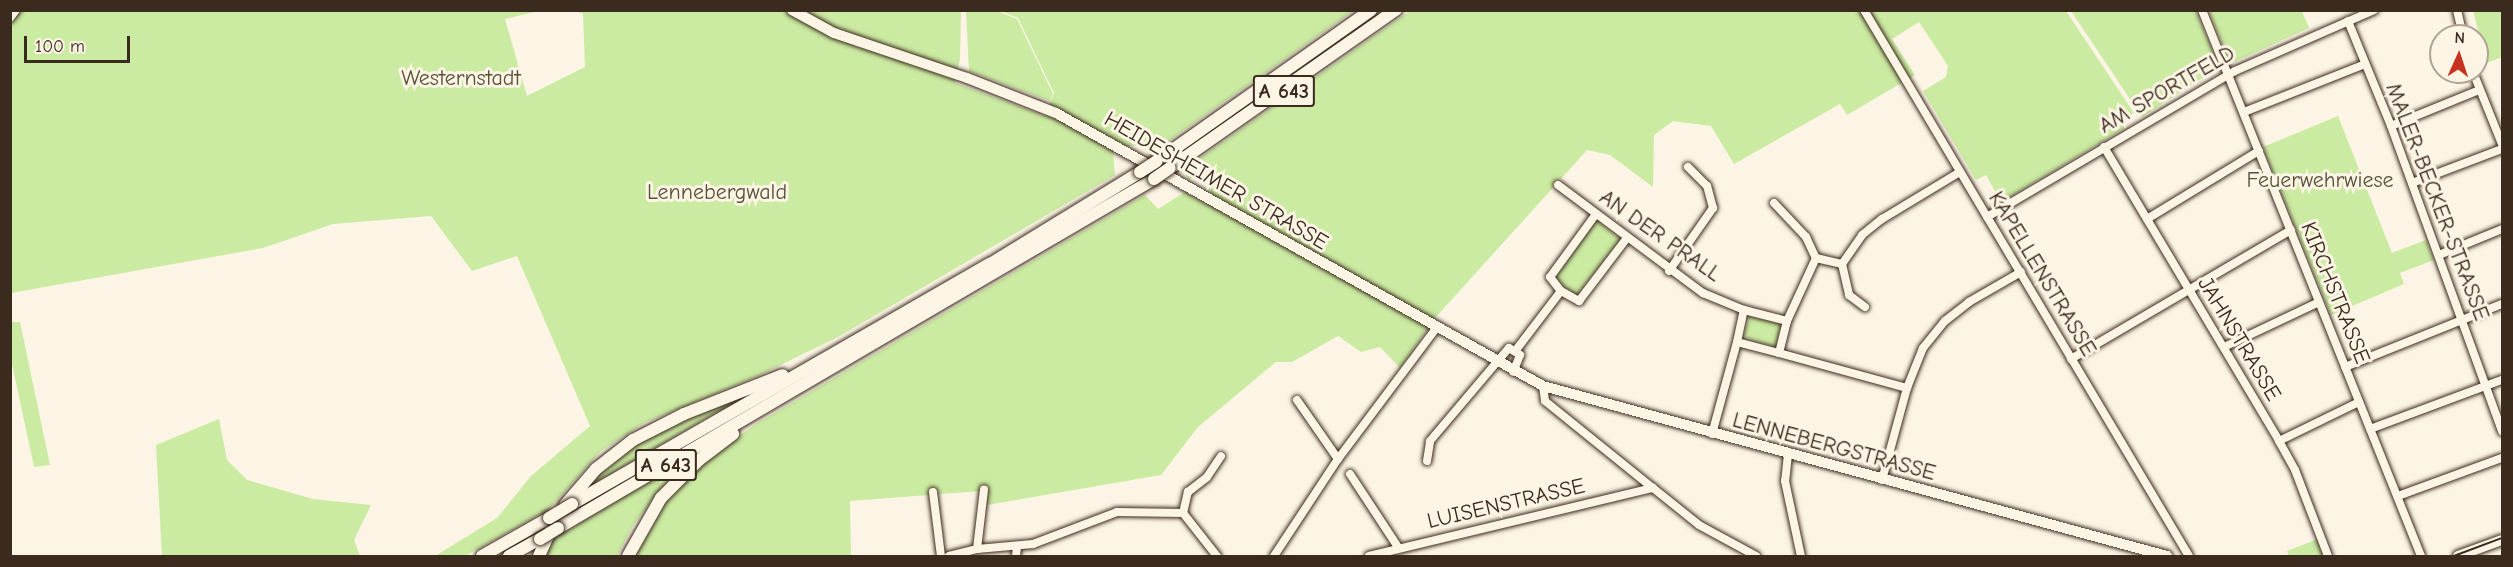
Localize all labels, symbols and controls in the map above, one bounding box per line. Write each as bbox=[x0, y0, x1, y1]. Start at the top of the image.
scale bar bbox=[27, 24, 134, 62]
north arrow bbox=[2429, 24, 2489, 84]
text: N bbox=[2454, 29, 2466, 47]
text: 100 m bbox=[35, 36, 85, 57]
street label: AM SPORTFELD bbox=[2094, 40, 2240, 140]
park label: Westernstadt bbox=[401, 66, 521, 92]
road number: A 643 bbox=[1252, 73, 1316, 109]
street label: MALER-BECKER-STRASSE bbox=[2379, 80, 2495, 324]
street label: HEIDESHEIMER STRASSE bbox=[1099, 106, 1333, 256]
park label: Feuerwehrwiese bbox=[2246, 168, 2394, 194]
park label: Lennebergwald bbox=[647, 180, 787, 206]
street label: AN DER PRALL bbox=[1594, 184, 1726, 288]
street label: KAPELLENSTRASSE bbox=[1982, 187, 2102, 361]
street label: KIRCHSTRASSE bbox=[2295, 218, 2375, 368]
street label: JAHNSTRASSE bbox=[2192, 272, 2286, 406]
street label: LENNEBERGSTRASSE bbox=[1729, 407, 1939, 487]
road number: A 643 bbox=[634, 447, 698, 483]
street label: LUISENSTRASSE bbox=[1425, 473, 1587, 535]

